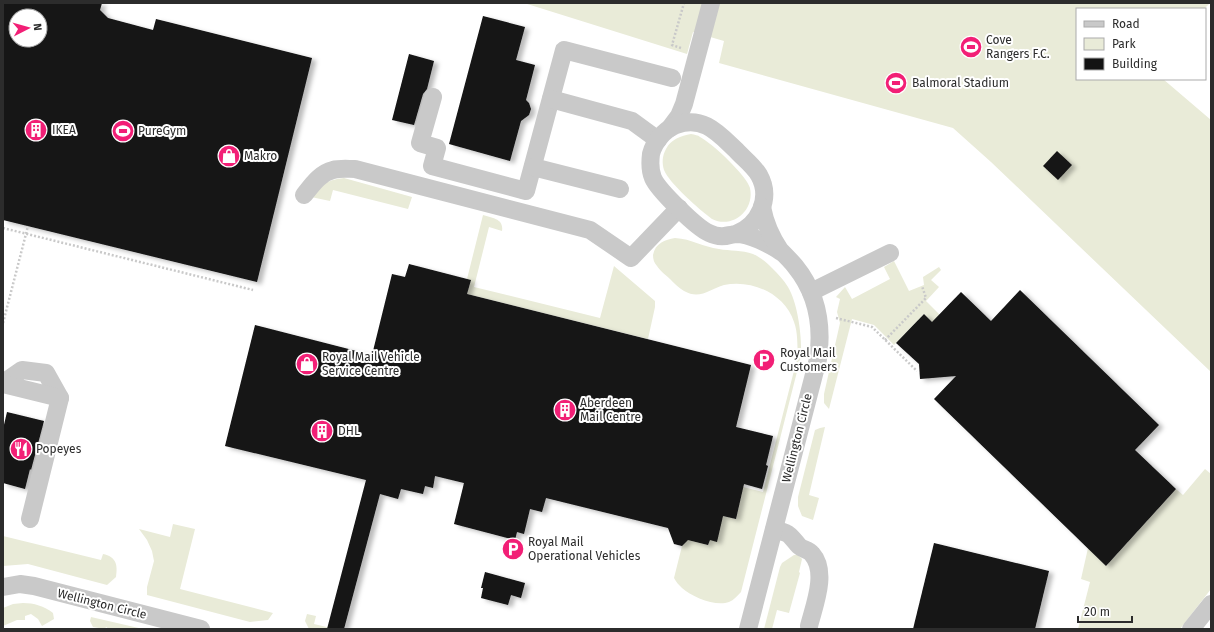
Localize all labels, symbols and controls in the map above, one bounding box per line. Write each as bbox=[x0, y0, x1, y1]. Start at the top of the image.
north arrow bbox=[8, 8, 48, 48]
legend bbox=[1076, 8, 1206, 80]
text: Road bbox=[1112, 17, 1140, 31]
text: N bbox=[31, 23, 44, 31]
place label: Cove Rangers F.C. bbox=[986, 33, 1050, 61]
sports icon: Cove Rangers F.C. bbox=[958, 34, 984, 60]
text: Park bbox=[1112, 37, 1136, 51]
text: Building bbox=[1112, 57, 1158, 71]
sports icon: Balmoral Stadium bbox=[883, 70, 909, 96]
place label: Balmoral Stadium bbox=[912, 76, 1009, 90]
building icon: IKEA bbox=[23, 117, 49, 143]
sports icon: PureGym bbox=[110, 118, 136, 144]
place label: IKEA bbox=[52, 123, 76, 137]
place label: PureGym bbox=[138, 124, 186, 138]
shop icon: Makro bbox=[216, 143, 242, 169]
place label: Makro bbox=[244, 149, 277, 163]
place label: Royal Mail Customers bbox=[780, 346, 838, 374]
parking icon: Royal Mail Customers bbox=[751, 347, 777, 373]
place label: Royal Mail Vehicle Service Centre bbox=[322, 350, 420, 378]
shop icon: Royal Mail Vehicle Service Centre bbox=[294, 351, 320, 377]
street label: Wellington Circle bbox=[779, 392, 815, 484]
place label: Aberdeen Mail Centre bbox=[580, 396, 641, 424]
building icon: Aberdeen Mail Centre bbox=[552, 397, 578, 423]
building icon: DHL bbox=[309, 418, 335, 444]
place label: DHL bbox=[338, 424, 360, 438]
restaurant icon: Popeyes bbox=[8, 436, 34, 462]
place label: Popeyes bbox=[36, 442, 82, 456]
place label: Royal Mail Operational Vehicles bbox=[528, 535, 641, 563]
parking icon: Royal Mail Operational Vehicles bbox=[500, 536, 526, 562]
street label: Wellington Circle bbox=[56, 586, 148, 622]
scale bar bbox=[1078, 598, 1132, 624]
text: 20 m bbox=[1084, 605, 1110, 619]

